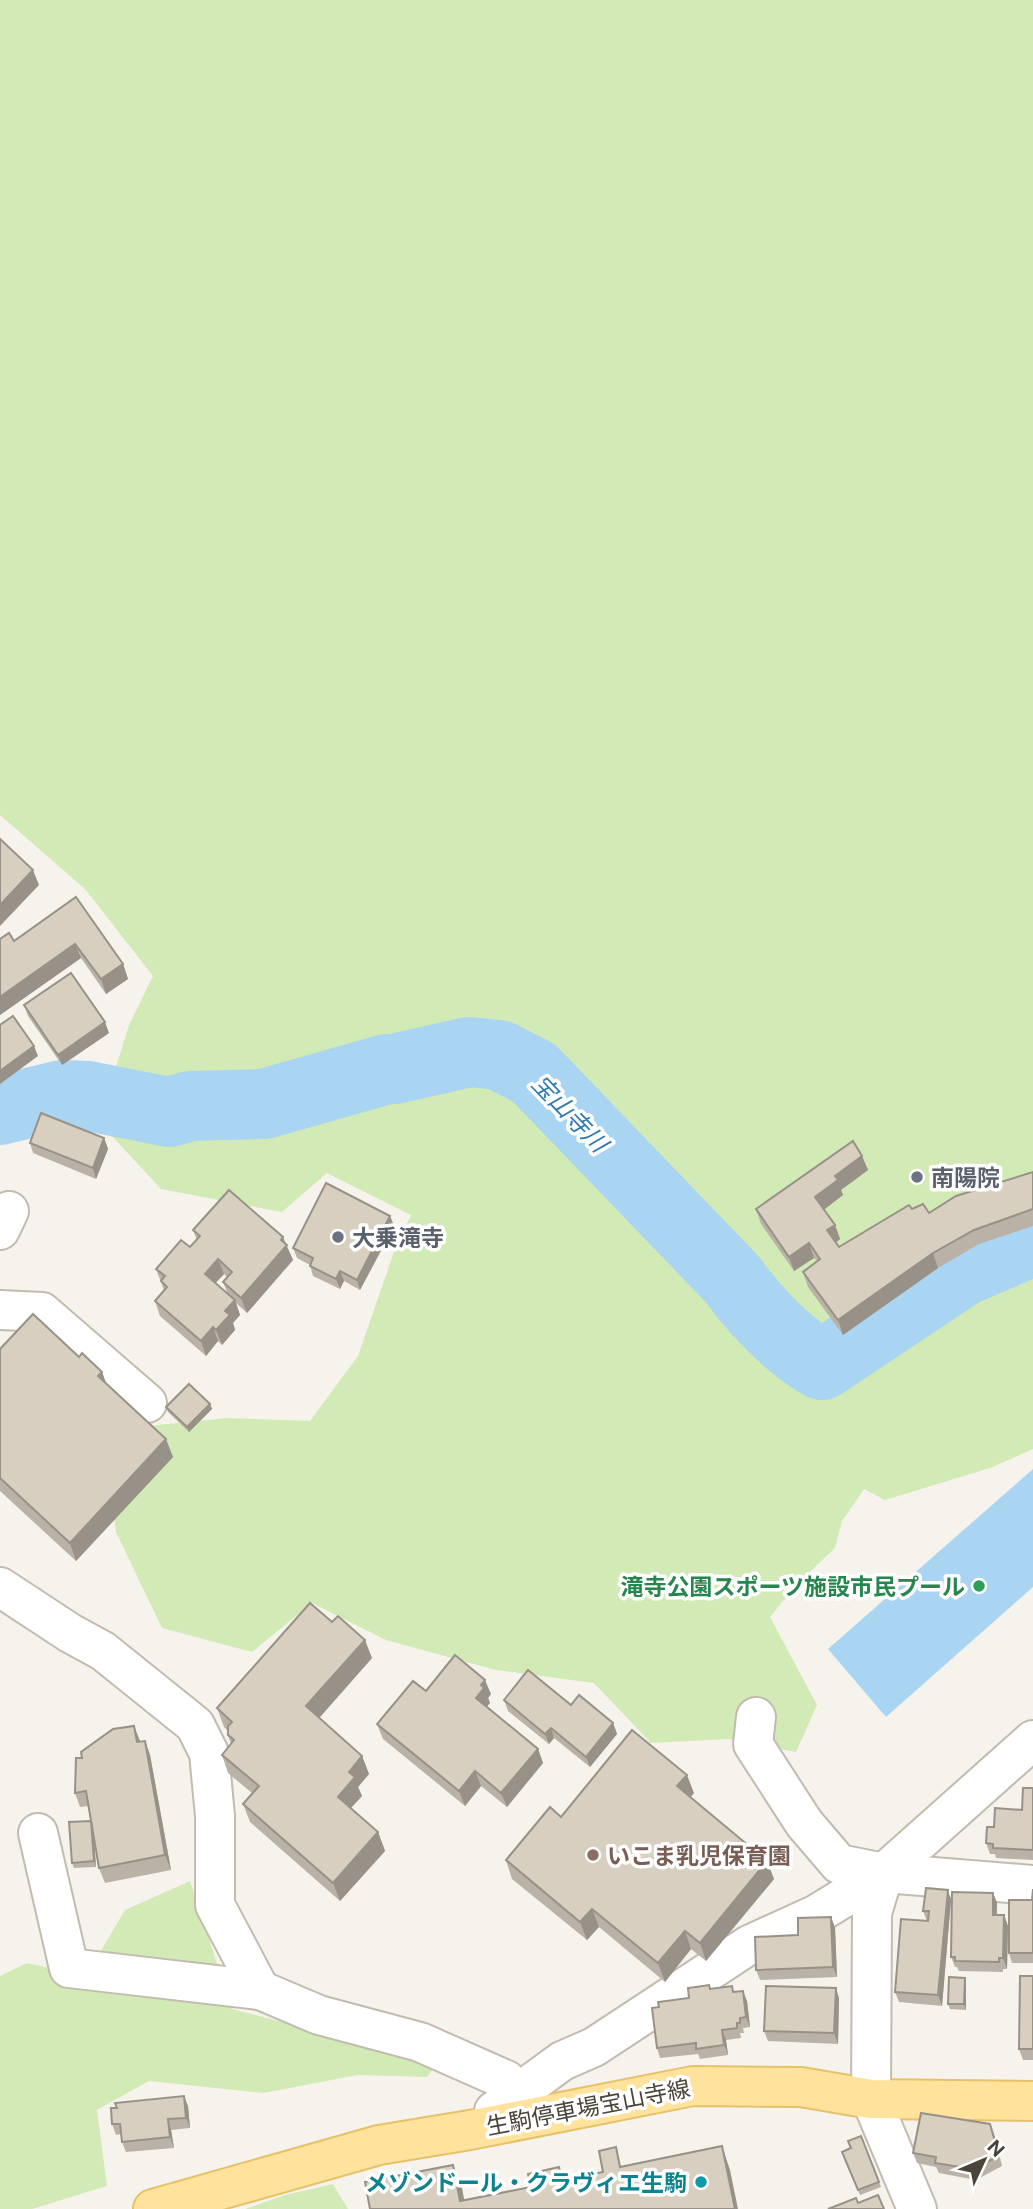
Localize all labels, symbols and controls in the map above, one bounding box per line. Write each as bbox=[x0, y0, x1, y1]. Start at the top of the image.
water label: 宝山寺川 bbox=[527, 1069, 615, 1159]
place label: 南陽院 bbox=[931, 1164, 1000, 1191]
marker: 南陽院 bbox=[909, 1169, 925, 1185]
place label: 大乗滝寺 bbox=[352, 1224, 444, 1251]
marker: 大乗滝寺 bbox=[330, 1229, 346, 1245]
place label: 滝寺公園スポーツ施設市民プール bbox=[620, 1573, 965, 1600]
marker: 滝寺公園スポーツ施設市民プール bbox=[971, 1578, 987, 1594]
place label: いこま乳児保育園 bbox=[607, 1842, 791, 1869]
marker: いこま乳児保育園 bbox=[585, 1847, 601, 1863]
street label: 生駒停車場宝山寺線 bbox=[484, 2074, 692, 2140]
north arrow bbox=[949, 2125, 1019, 2195]
text: N bbox=[983, 2135, 1009, 2161]
place label: メゾンドール・クラヴィエ生駒 bbox=[365, 2169, 687, 2196]
marker: メゾンドール・クラヴィエ生駒 bbox=[693, 2174, 709, 2190]

